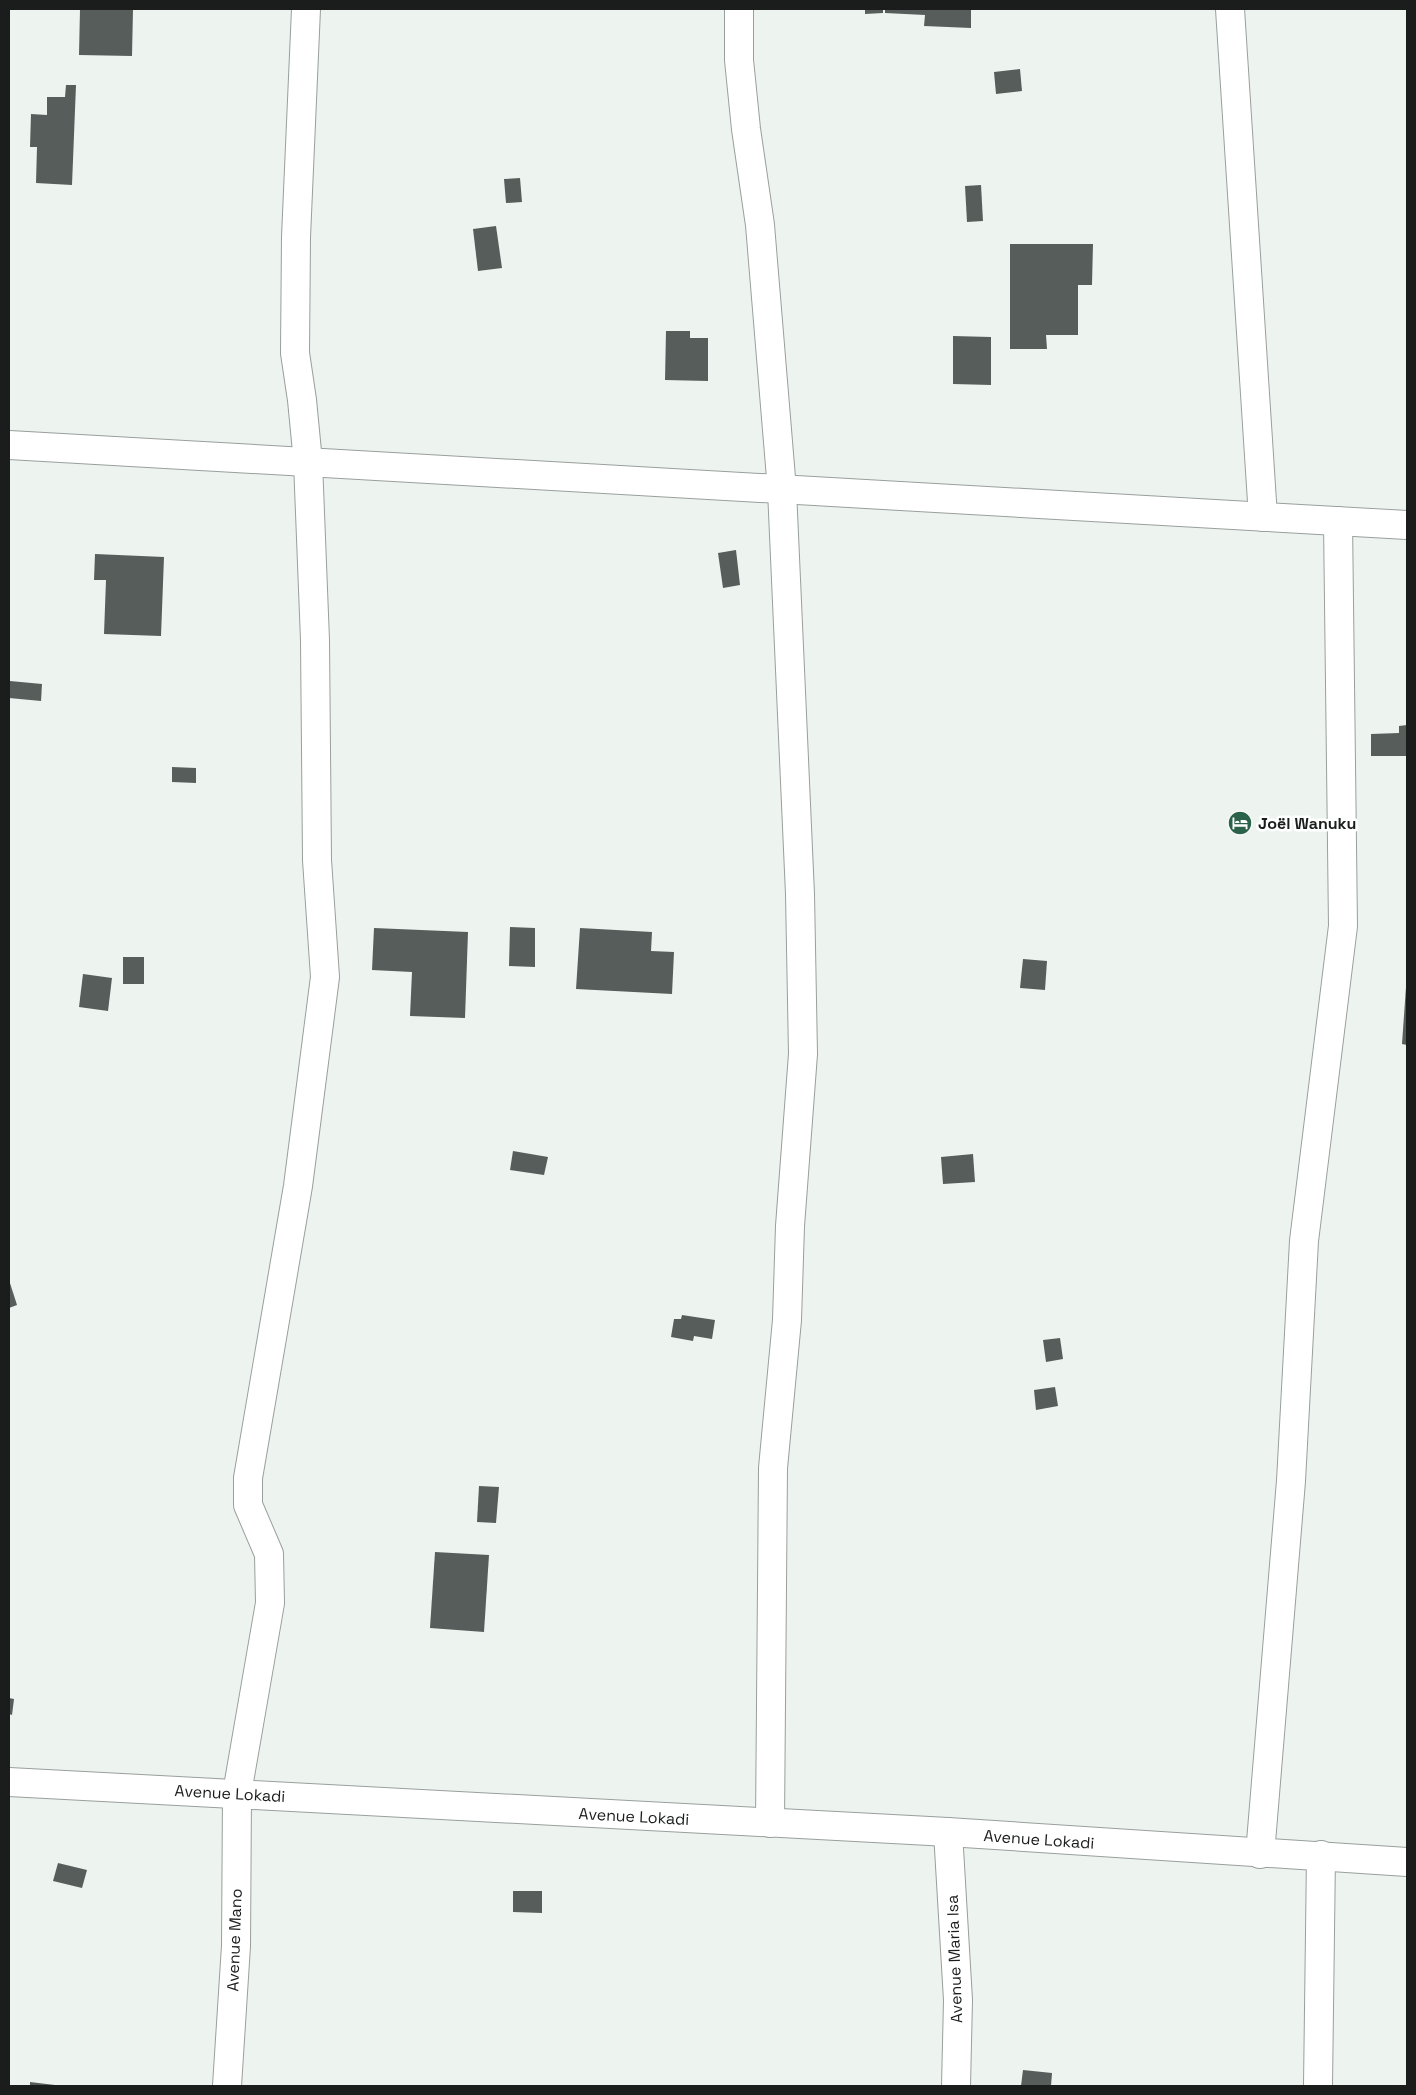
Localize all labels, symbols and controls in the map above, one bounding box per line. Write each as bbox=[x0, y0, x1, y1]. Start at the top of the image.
hotel icon: Joël Wanuku bbox=[1227, 810, 1253, 836]
place label: Joël Wanuku bbox=[1258, 813, 1356, 834]
street label: Avenue Lokadi bbox=[174, 1780, 286, 1807]
street label: Avenue Lokadi bbox=[578, 1803, 690, 1830]
street label: Avenue Lokadi bbox=[983, 1825, 1095, 1854]
street label: Avenue Mano bbox=[222, 1888, 247, 1992]
street label: Avenue Maria Isa bbox=[942, 1894, 967, 2024]

